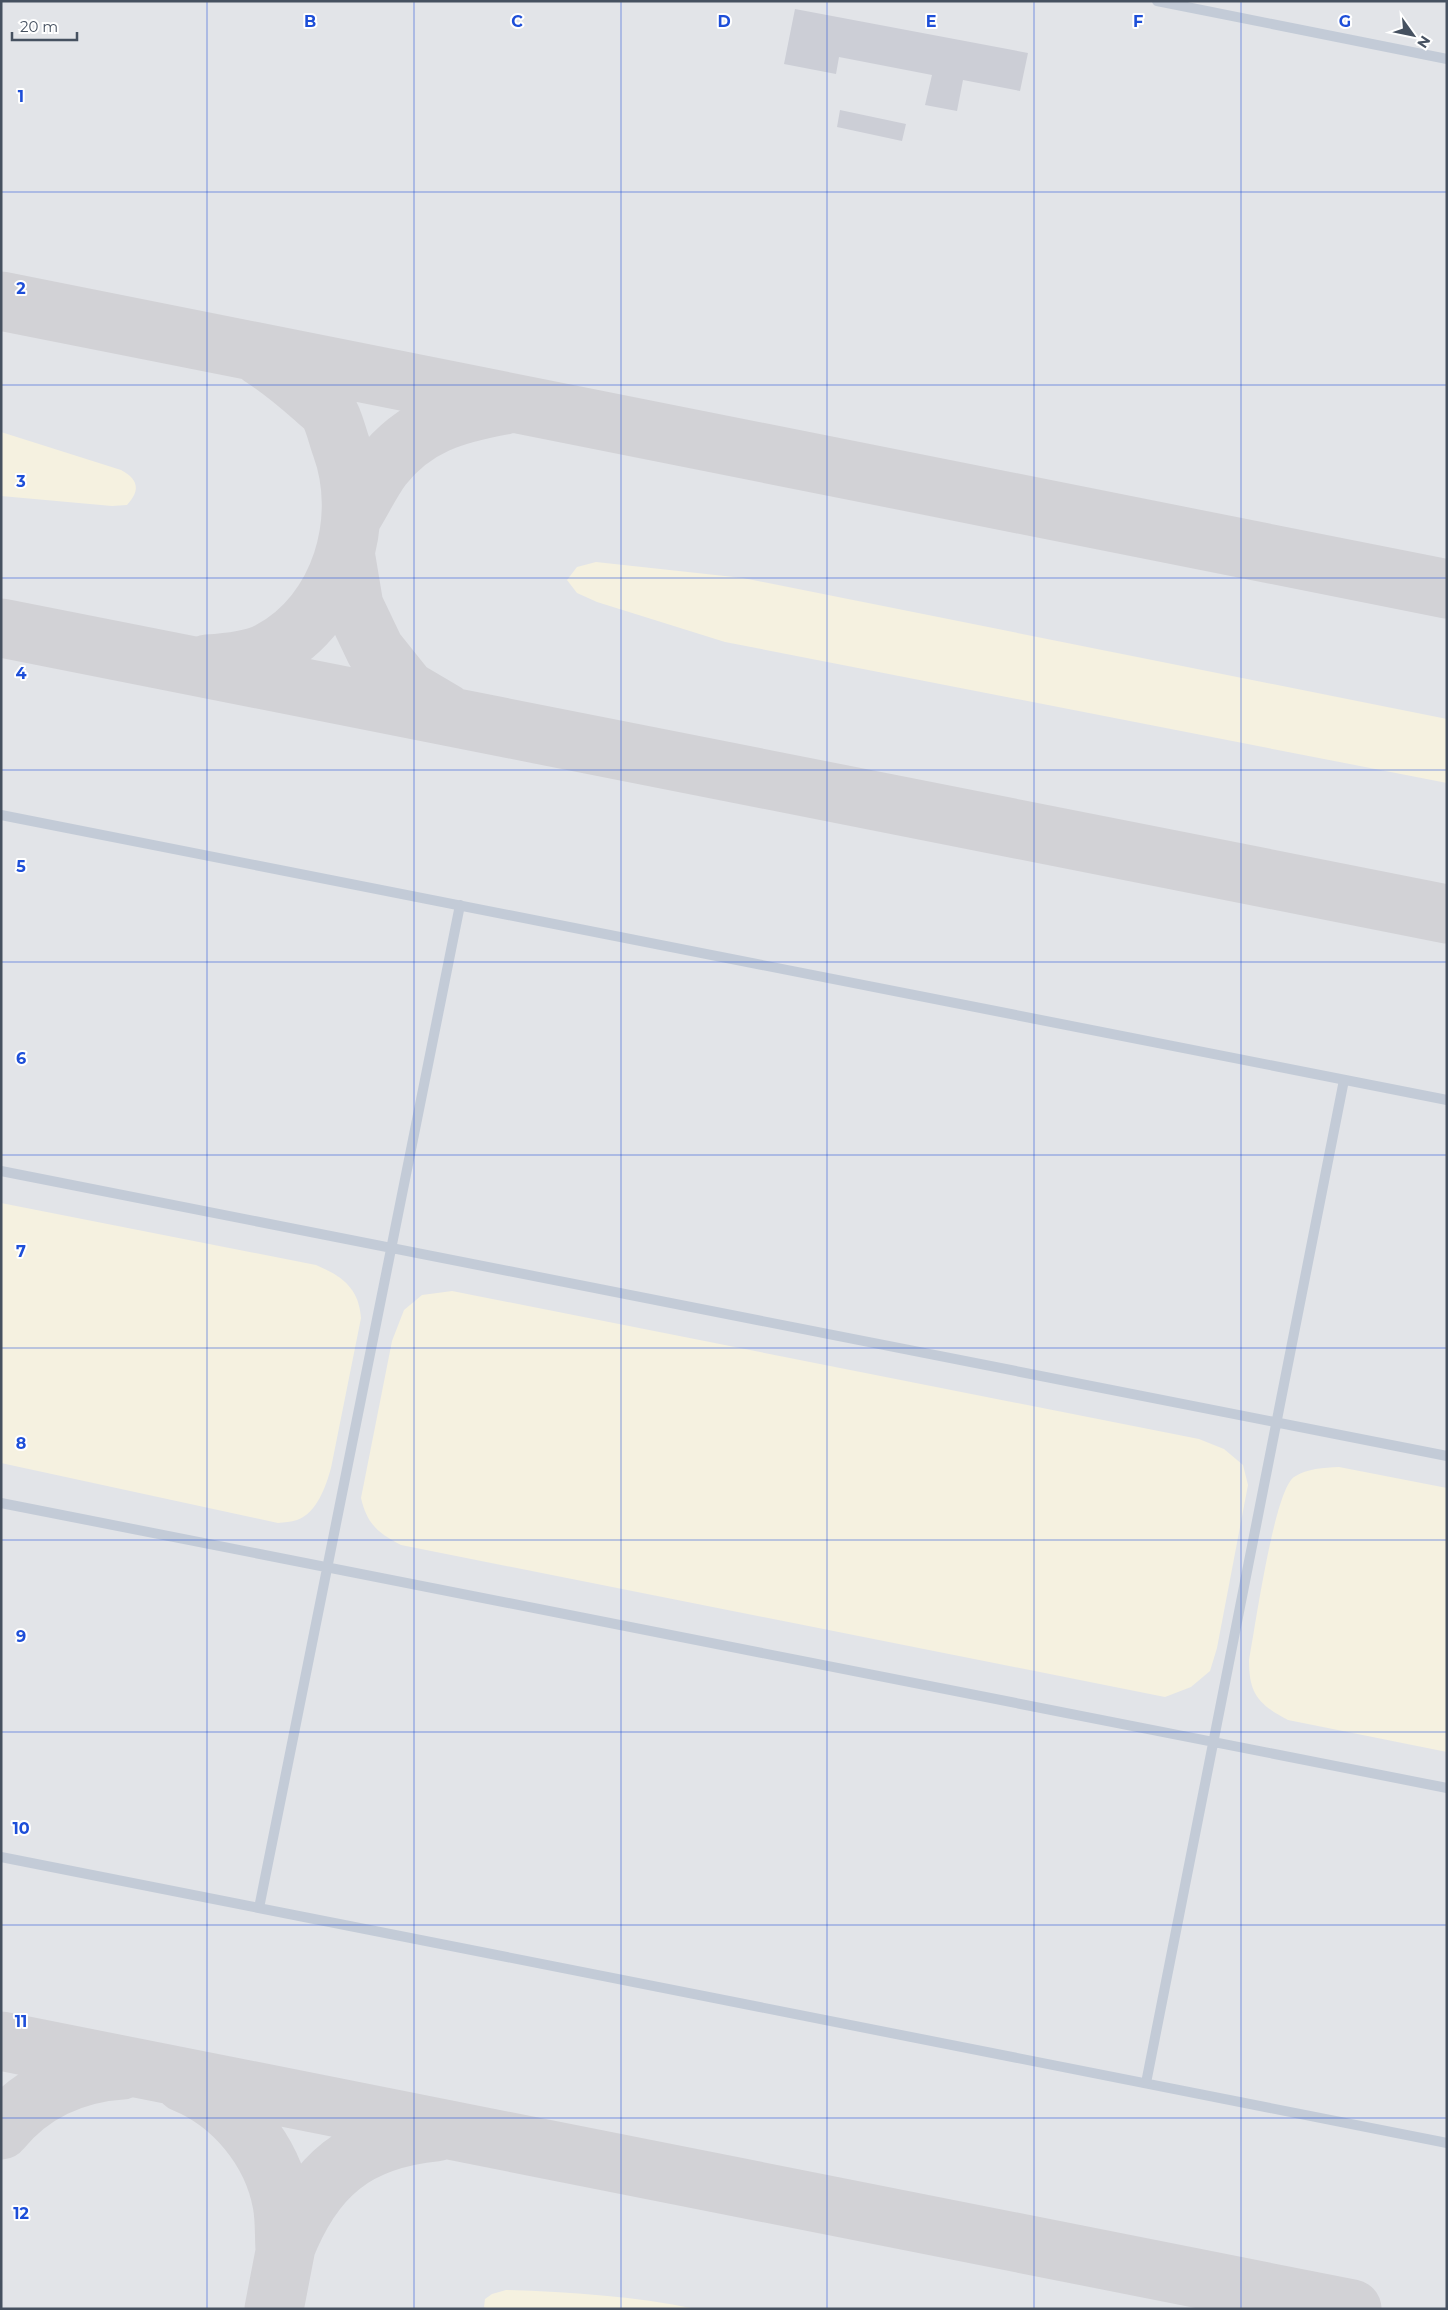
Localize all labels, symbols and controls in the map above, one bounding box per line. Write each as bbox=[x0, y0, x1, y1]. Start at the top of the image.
scale bar bbox=[12, 10, 78, 42]
north arrow bbox=[1388, 10, 1438, 60]
text: B bbox=[304, 12, 316, 31]
text: C bbox=[511, 12, 523, 31]
text: D bbox=[717, 12, 731, 31]
text: E bbox=[926, 12, 936, 31]
text: F bbox=[1133, 12, 1143, 31]
text: G bbox=[1339, 12, 1351, 31]
text: 20 m bbox=[20, 17, 58, 36]
text: N bbox=[1413, 32, 1435, 52]
text: 1 bbox=[18, 87, 24, 106]
text: 2 bbox=[16, 279, 26, 298]
text: 3 bbox=[15, 472, 26, 491]
text: 4 bbox=[15, 664, 27, 683]
text: 5 bbox=[16, 857, 26, 876]
text: 6 bbox=[16, 1049, 26, 1068]
text: 7 bbox=[16, 1242, 26, 1261]
text: 8 bbox=[16, 1434, 26, 1453]
text: 9 bbox=[16, 1627, 26, 1646]
text: 10 bbox=[12, 1819, 30, 1838]
text: 11 bbox=[15, 2012, 27, 2031]
text: 12 bbox=[13, 2204, 29, 2223]

